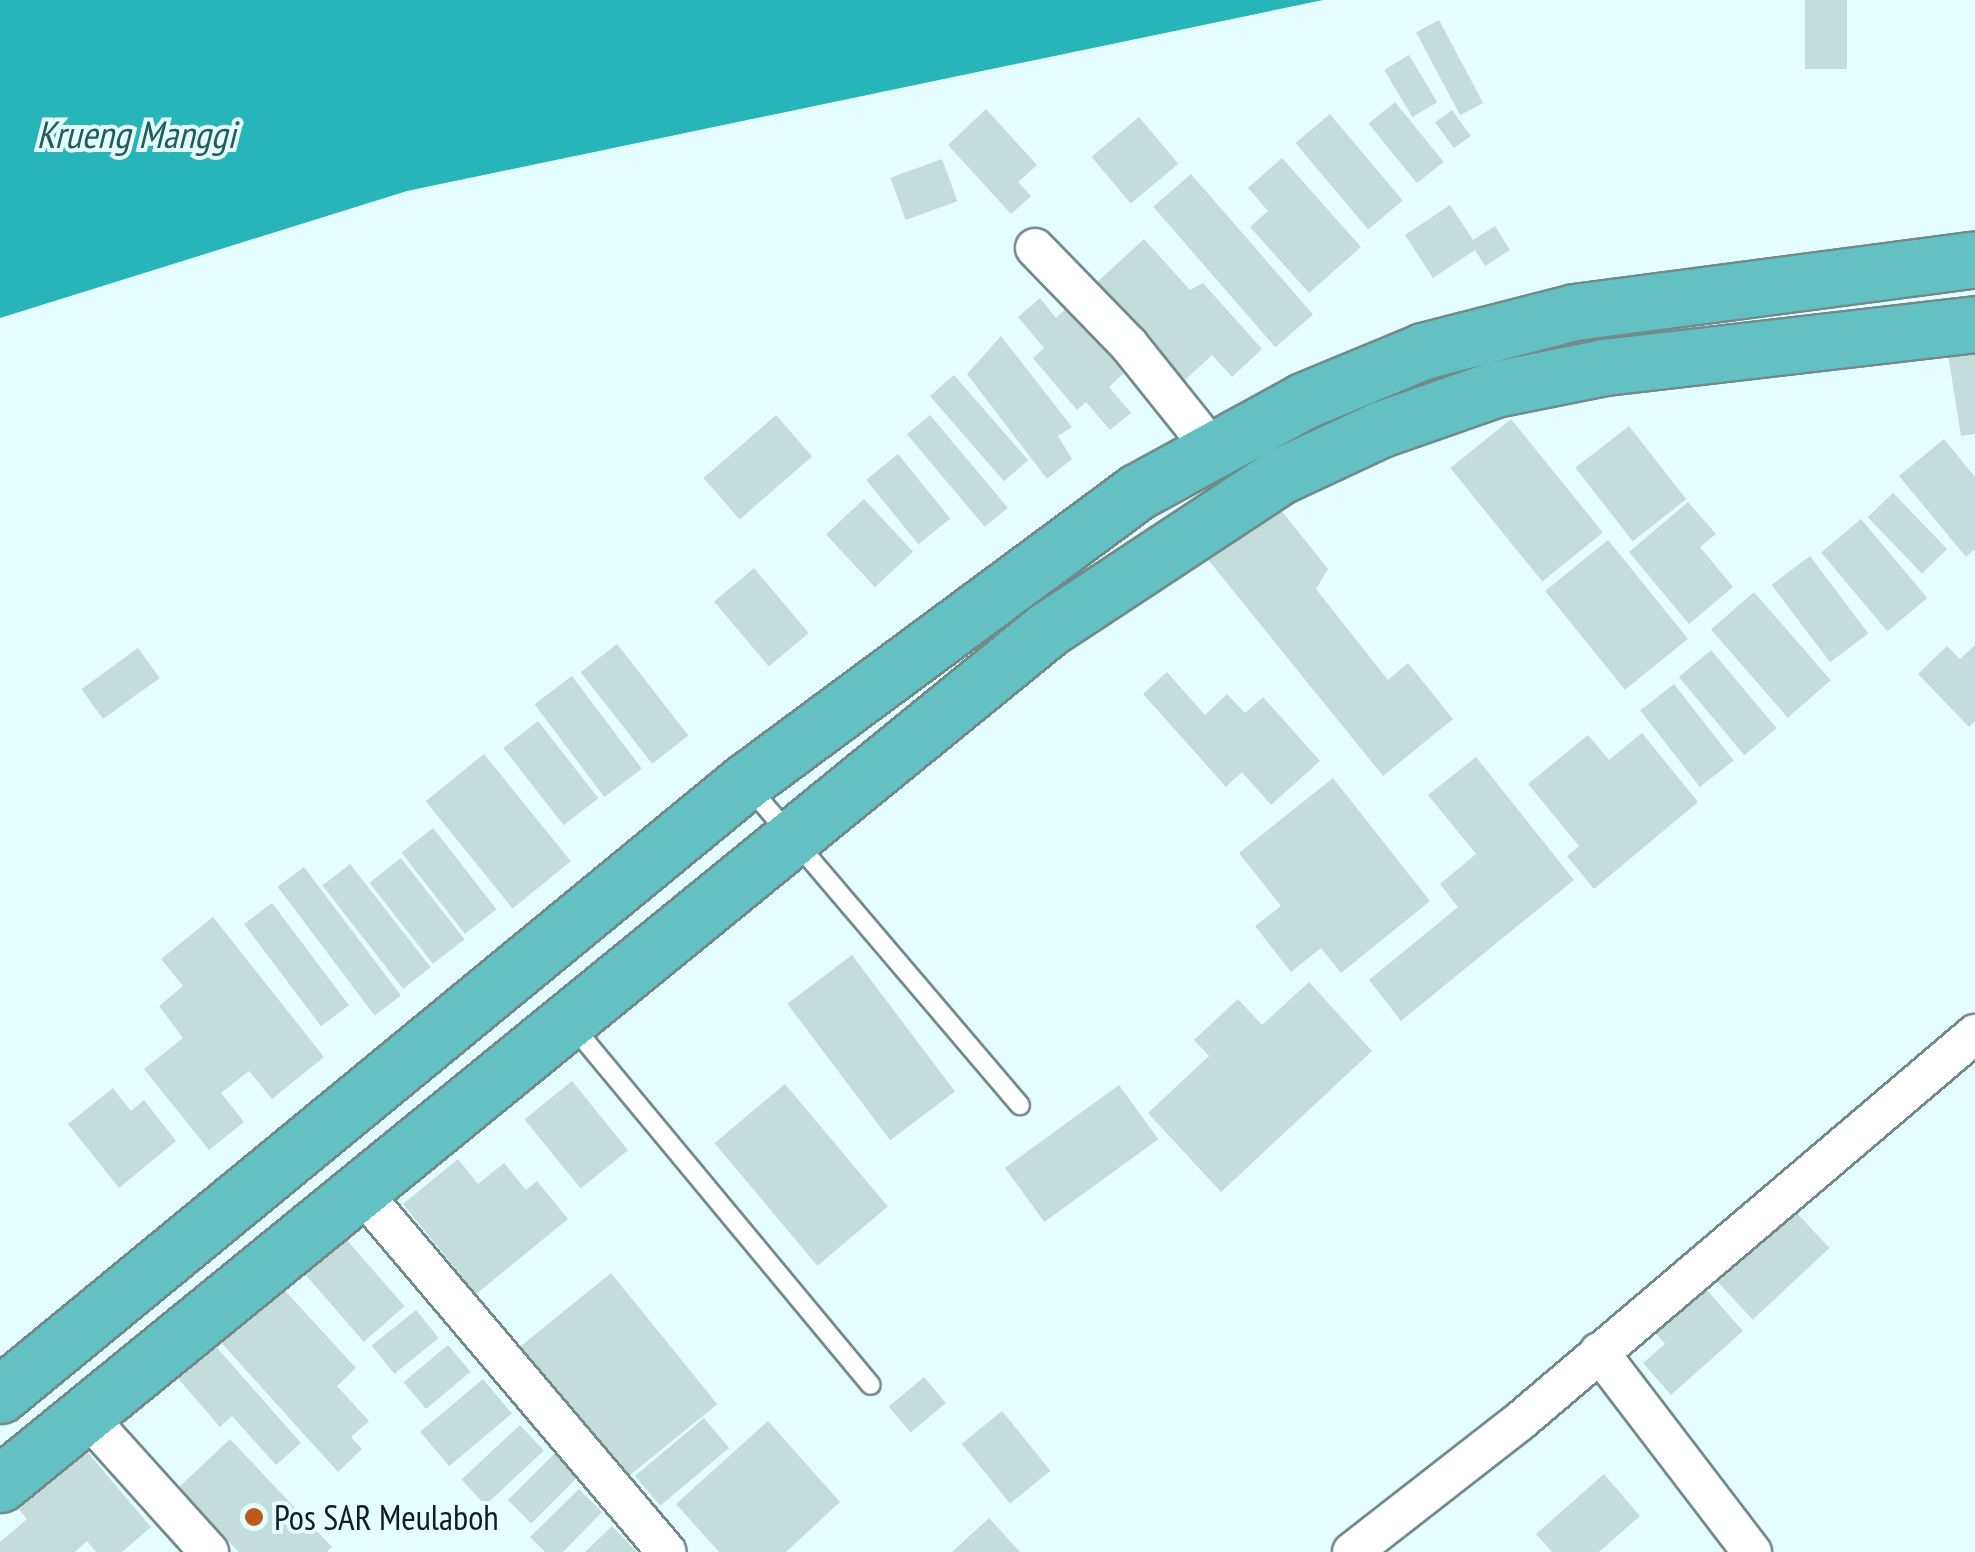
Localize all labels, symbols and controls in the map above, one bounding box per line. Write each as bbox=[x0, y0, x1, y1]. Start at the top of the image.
water label: Krueng Manggi bbox=[37, 111, 235, 157]
place label: Pos SAR Meulaboh bbox=[274, 1496, 499, 1538]
marker: Pos SAR Meulaboh bbox=[243, 1506, 265, 1528]

